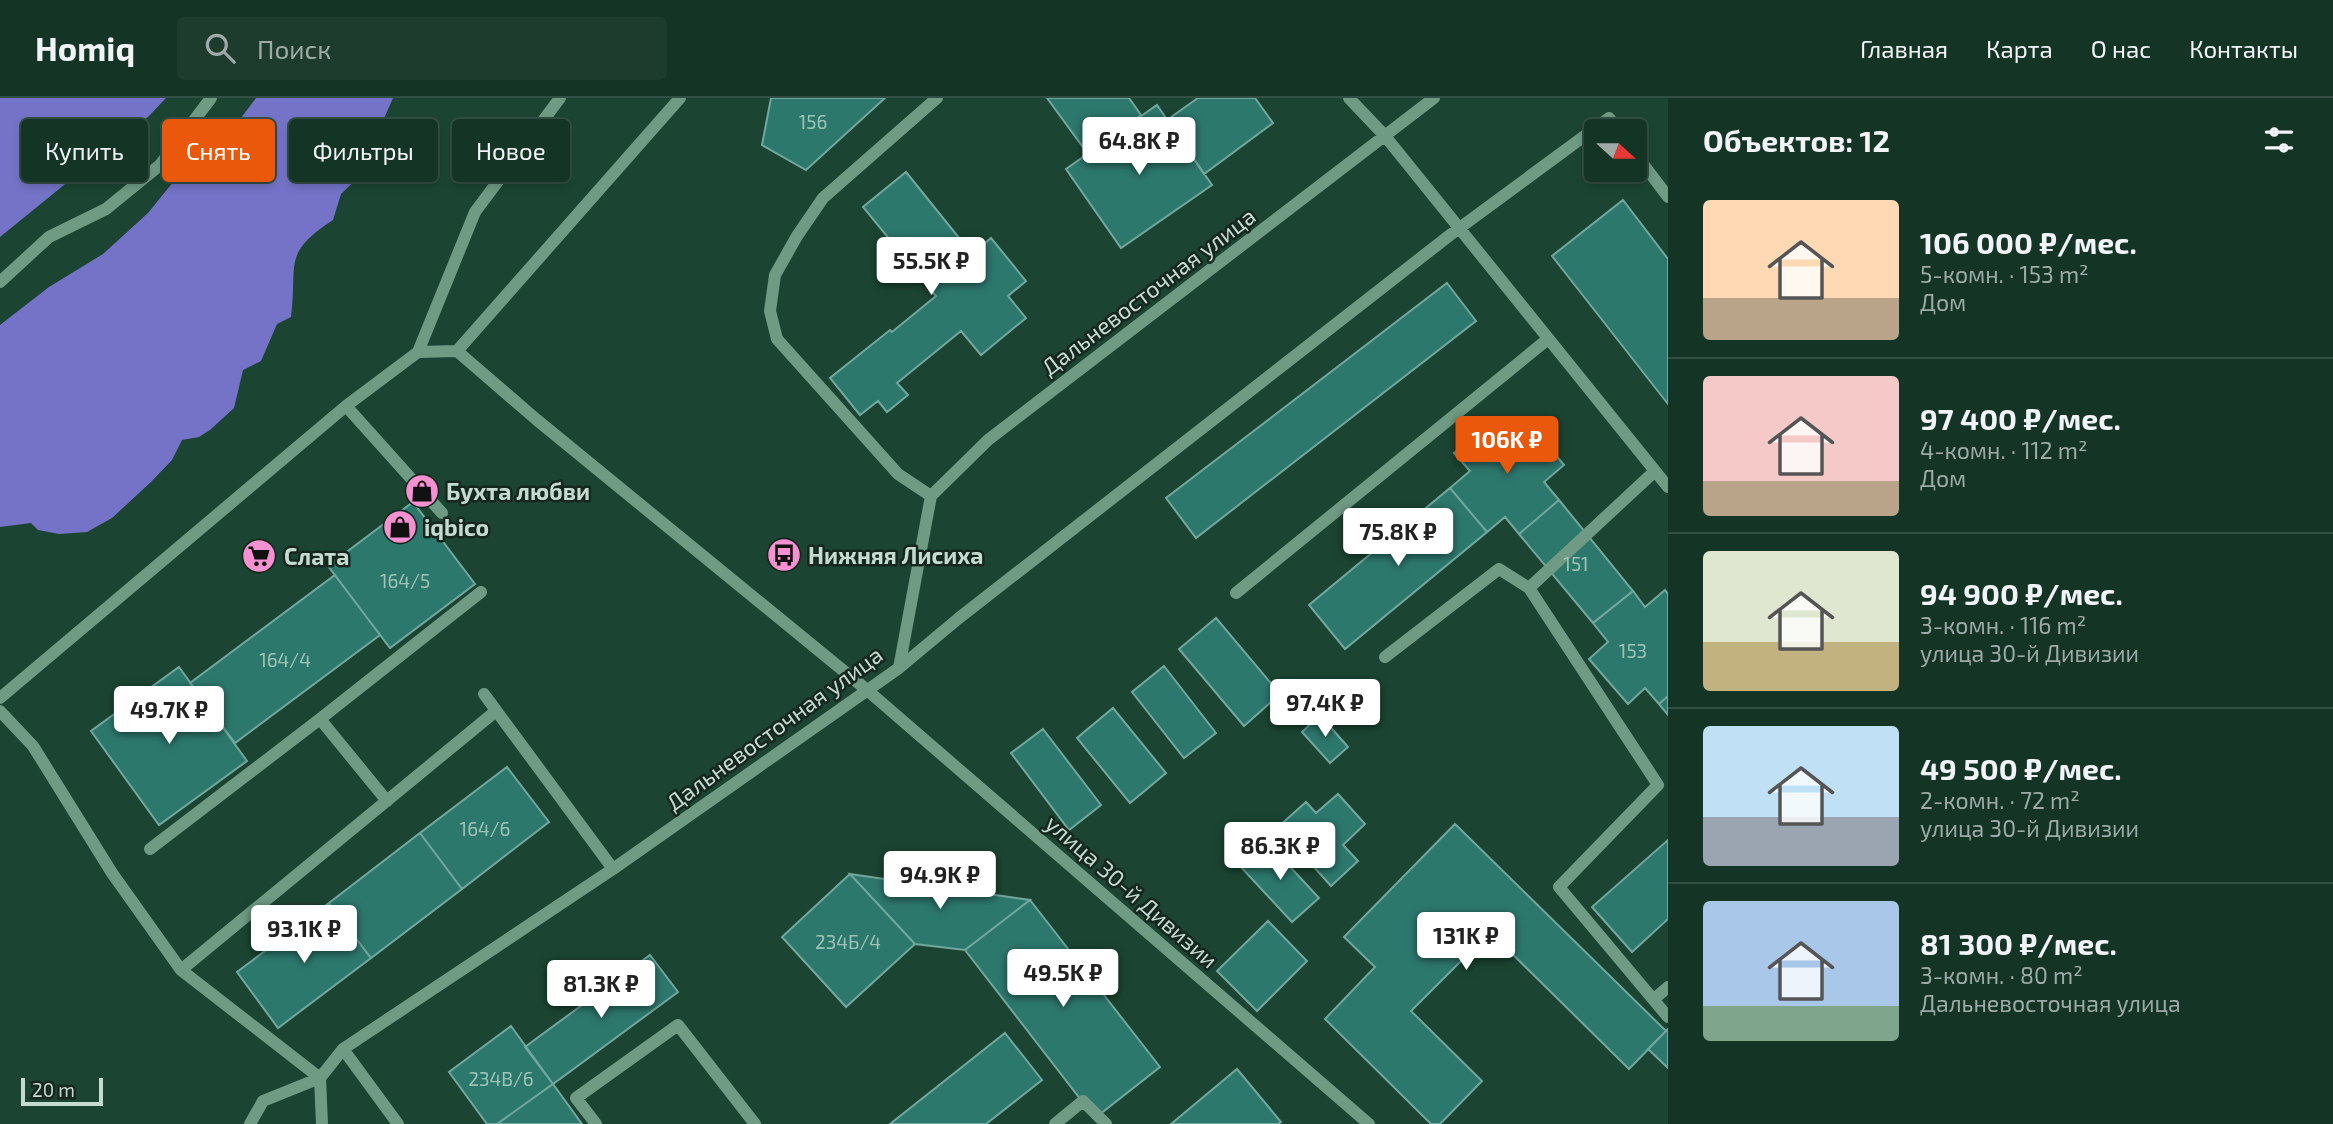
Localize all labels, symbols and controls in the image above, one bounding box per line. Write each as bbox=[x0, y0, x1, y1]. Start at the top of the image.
search box bbox=[177, 17, 667, 80]
text: Homiq bbox=[35, 28, 135, 68]
icon: search bbox=[201, 29, 239, 67]
text: Поиск bbox=[257, 33, 331, 64]
text: Главная bbox=[1860, 34, 1948, 63]
text: Карта bbox=[1986, 34, 2053, 63]
text: О нас bbox=[2091, 34, 2151, 63]
text: Контакты bbox=[2189, 34, 2298, 63]
house number: 156 bbox=[799, 110, 827, 133]
pin: 64.8K ₽ bbox=[1074, 118, 1204, 177]
chip: Купить bbox=[21, 119, 148, 182]
chip: Снять bbox=[162, 119, 275, 182]
chip: Фильтры bbox=[289, 119, 438, 182]
chip: Новое bbox=[452, 119, 570, 182]
north arrow bbox=[1584, 119, 1647, 182]
map controls bbox=[1584, 119, 1647, 182]
icon: filters bbox=[2260, 121, 2298, 159]
text: Объектов: 12 bbox=[1703, 122, 1890, 158]
text: 64.8K ₽ bbox=[1098, 126, 1180, 154]
street label: Дальневосточная улица bbox=[1035, 201, 1261, 381]
text: 106 000 ₽/мес. bbox=[1920, 224, 2137, 260]
icon: home bbox=[1759, 228, 1843, 312]
pin: 55.5K ₽ bbox=[866, 238, 996, 297]
text: 55.5K ₽ bbox=[893, 246, 969, 274]
text: 5-комн. · 153 m² bbox=[1920, 260, 2089, 288]
text: Дом bbox=[1920, 288, 1966, 316]
text: 97 400 ₽/мес. bbox=[1920, 400, 2121, 436]
icon: home bbox=[1759, 404, 1843, 488]
pin: 106K ₽ bbox=[1450, 416, 1564, 476]
text: 106K ₽ bbox=[1472, 425, 1542, 453]
text: 4-комн. · 112 m² bbox=[1920, 436, 2087, 464]
text: Дом bbox=[1920, 464, 1966, 492]
shop icon: Бухта любви bbox=[403, 472, 441, 510]
place label: Бухта любви bbox=[446, 477, 590, 505]
shop icon: iqbico bbox=[381, 508, 419, 546]
pin: 75.8K ₽ bbox=[1333, 508, 1463, 568]
place label: iqbico bbox=[424, 513, 489, 541]
text: 75.8K ₽ bbox=[1359, 517, 1437, 545]
bus stop icon: Нижняя Лисиха bbox=[765, 536, 803, 574]
supermarket icon: Слата bbox=[240, 537, 278, 575]
place label: Нижняя Лисиха bbox=[808, 541, 984, 569]
place label: Слата bbox=[284, 542, 349, 570]
house number: 151 bbox=[1563, 552, 1589, 575]
house number: 164/5 bbox=[380, 569, 430, 592]
text: 94 900 ₽/мес. bbox=[1920, 575, 2123, 611]
icon: home bbox=[1759, 579, 1843, 663]
text: 3-комн. · 116 m² bbox=[1920, 611, 2086, 639]
house number: 153 bbox=[1619, 639, 1647, 662]
text: улица 30-й Дивизии bbox=[1920, 639, 2139, 667]
street label: Дальневосточная улица bbox=[660, 640, 888, 817]
house number: 164/4 bbox=[259, 648, 311, 671]
pin: 97.4K ₽ bbox=[1260, 680, 1390, 739]
pin: 49.7K ₽ bbox=[104, 686, 234, 746]
text: 97.4K ₽ bbox=[1286, 688, 1364, 716]
text: 49.7K ₽ bbox=[130, 695, 208, 723]
text: 49 500 ₽/мес. bbox=[1920, 750, 2122, 786]
icon: home bbox=[1759, 754, 1843, 838]
text: 2-комн. · 72 m² bbox=[1920, 786, 2080, 814]
street label: улица 30-й Дивизии bbox=[1039, 809, 1224, 974]
text: улица 30-й Дивизии bbox=[1920, 814, 2139, 842]
house number: 164/6 bbox=[460, 817, 510, 840]
pin: 86.3K ₽ bbox=[1215, 822, 1345, 882]
text: 86.3K ₽ bbox=[1240, 831, 1320, 859]
pin: 94.9K ₽ bbox=[875, 852, 1005, 911]
text: 94.9K ₽ bbox=[900, 860, 980, 888]
pin: 93.1K ₽ bbox=[239, 906, 369, 965]
pin: 131K ₽ bbox=[1409, 912, 1523, 972]
text: 93.1K ₽ bbox=[267, 914, 341, 942]
text: 131K ₽ bbox=[1433, 921, 1499, 949]
text: 81 300 ₽/мес. bbox=[1920, 925, 2117, 961]
icon: home bbox=[1759, 929, 1843, 1013]
house number: 234Б/4 bbox=[815, 930, 881, 953]
pin: 49.5K ₽ bbox=[998, 950, 1128, 1009]
text: 49.5K ₽ bbox=[1023, 958, 1103, 986]
pin: 81.3K ₽ bbox=[536, 960, 666, 1020]
text: 3-комн. · 80 m² bbox=[1920, 961, 2083, 989]
text: 81.3K ₽ bbox=[563, 969, 639, 997]
text: Дальневосточная улица bbox=[1920, 989, 2181, 1017]
house number: 234В/6 bbox=[468, 1067, 534, 1090]
scale bar bbox=[21, 1075, 103, 1107]
text: 20 m bbox=[32, 1078, 75, 1101]

